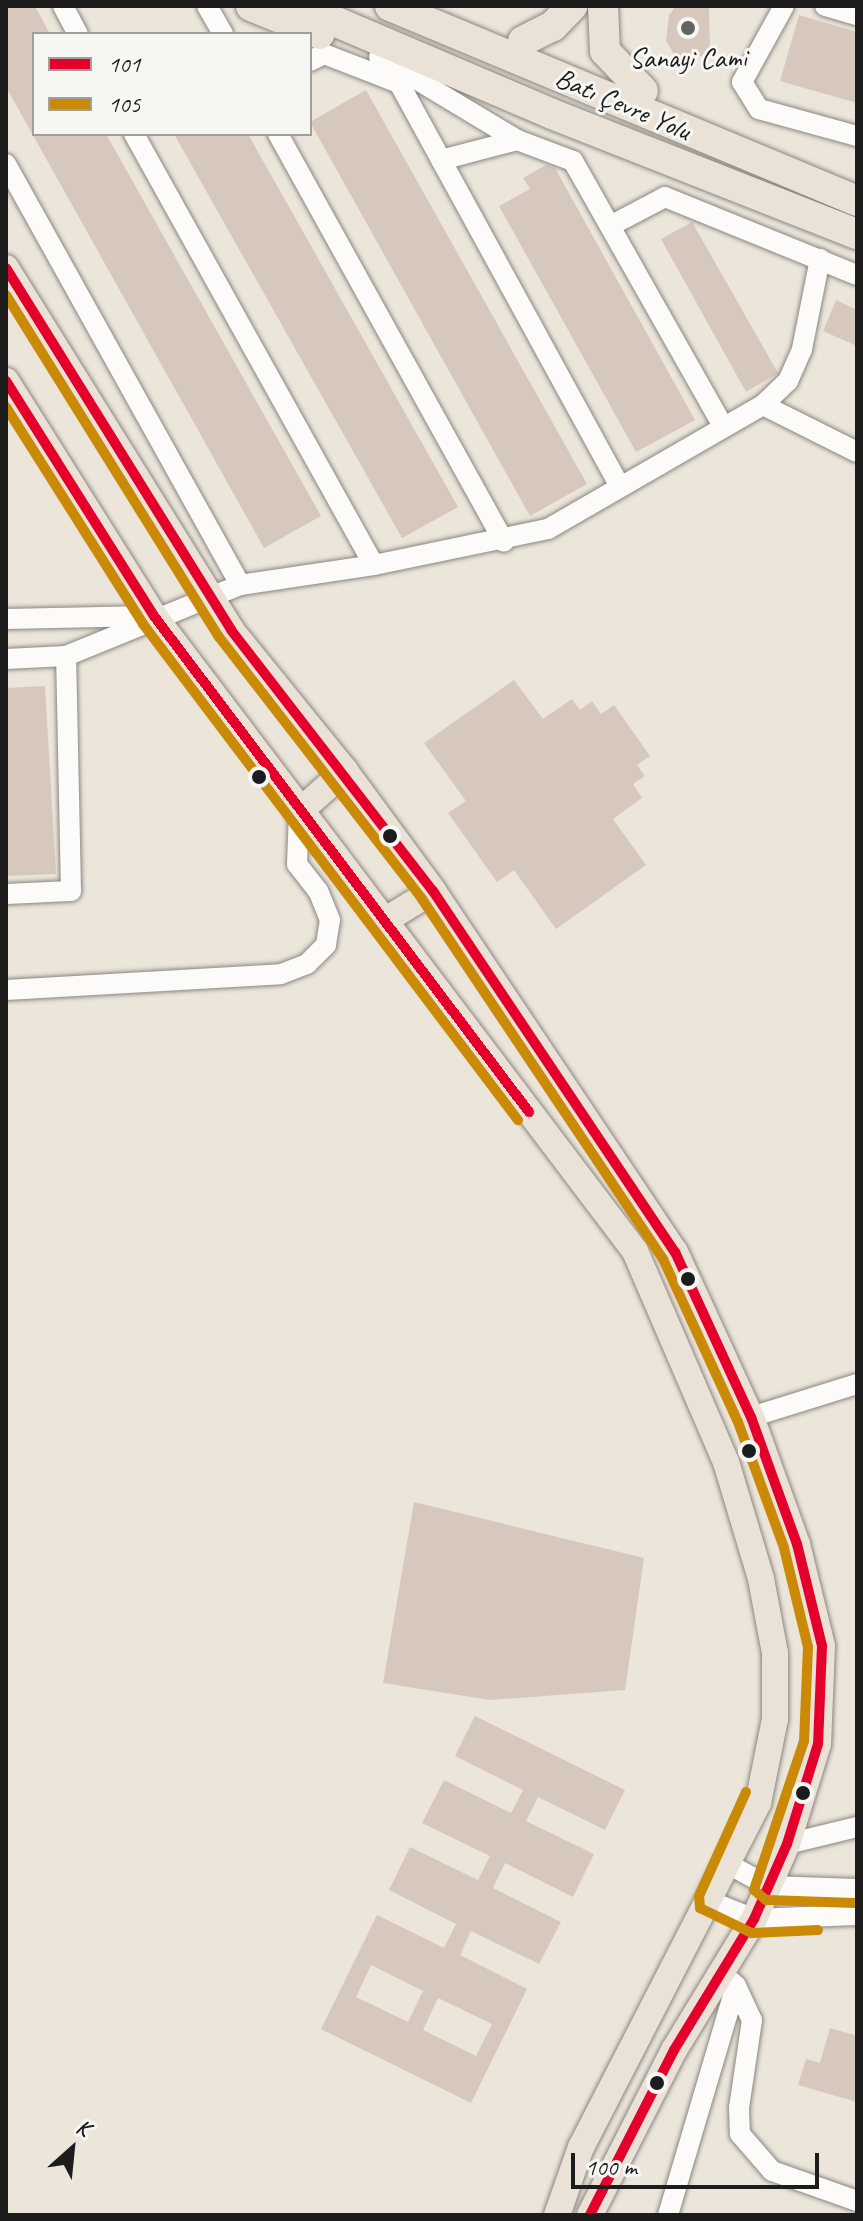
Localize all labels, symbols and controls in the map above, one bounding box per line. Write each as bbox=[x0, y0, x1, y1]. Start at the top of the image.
marker: Sanayi Cami bbox=[679, 19, 697, 37]
legend bbox=[32, 32, 312, 136]
place label: Sanayi Cami bbox=[629, 41, 747, 75]
text: 101 bbox=[108, 49, 140, 79]
street label: Batı Çevre Yolu bbox=[550, 61, 696, 147]
text: 105 bbox=[108, 89, 140, 119]
unlabelled marker bbox=[251, 769, 267, 785]
unlabelled marker bbox=[382, 828, 398, 844]
unlabelled marker bbox=[680, 1271, 696, 1287]
unlabelled marker bbox=[741, 1443, 757, 1459]
unlabelled marker bbox=[795, 1785, 811, 1801]
unlabelled marker bbox=[649, 2075, 665, 2091]
north arrow bbox=[32, 2109, 112, 2189]
text: K bbox=[72, 2113, 94, 2143]
scale bar bbox=[575, 2137, 823, 2187]
text: 100 m bbox=[585, 2152, 637, 2182]

